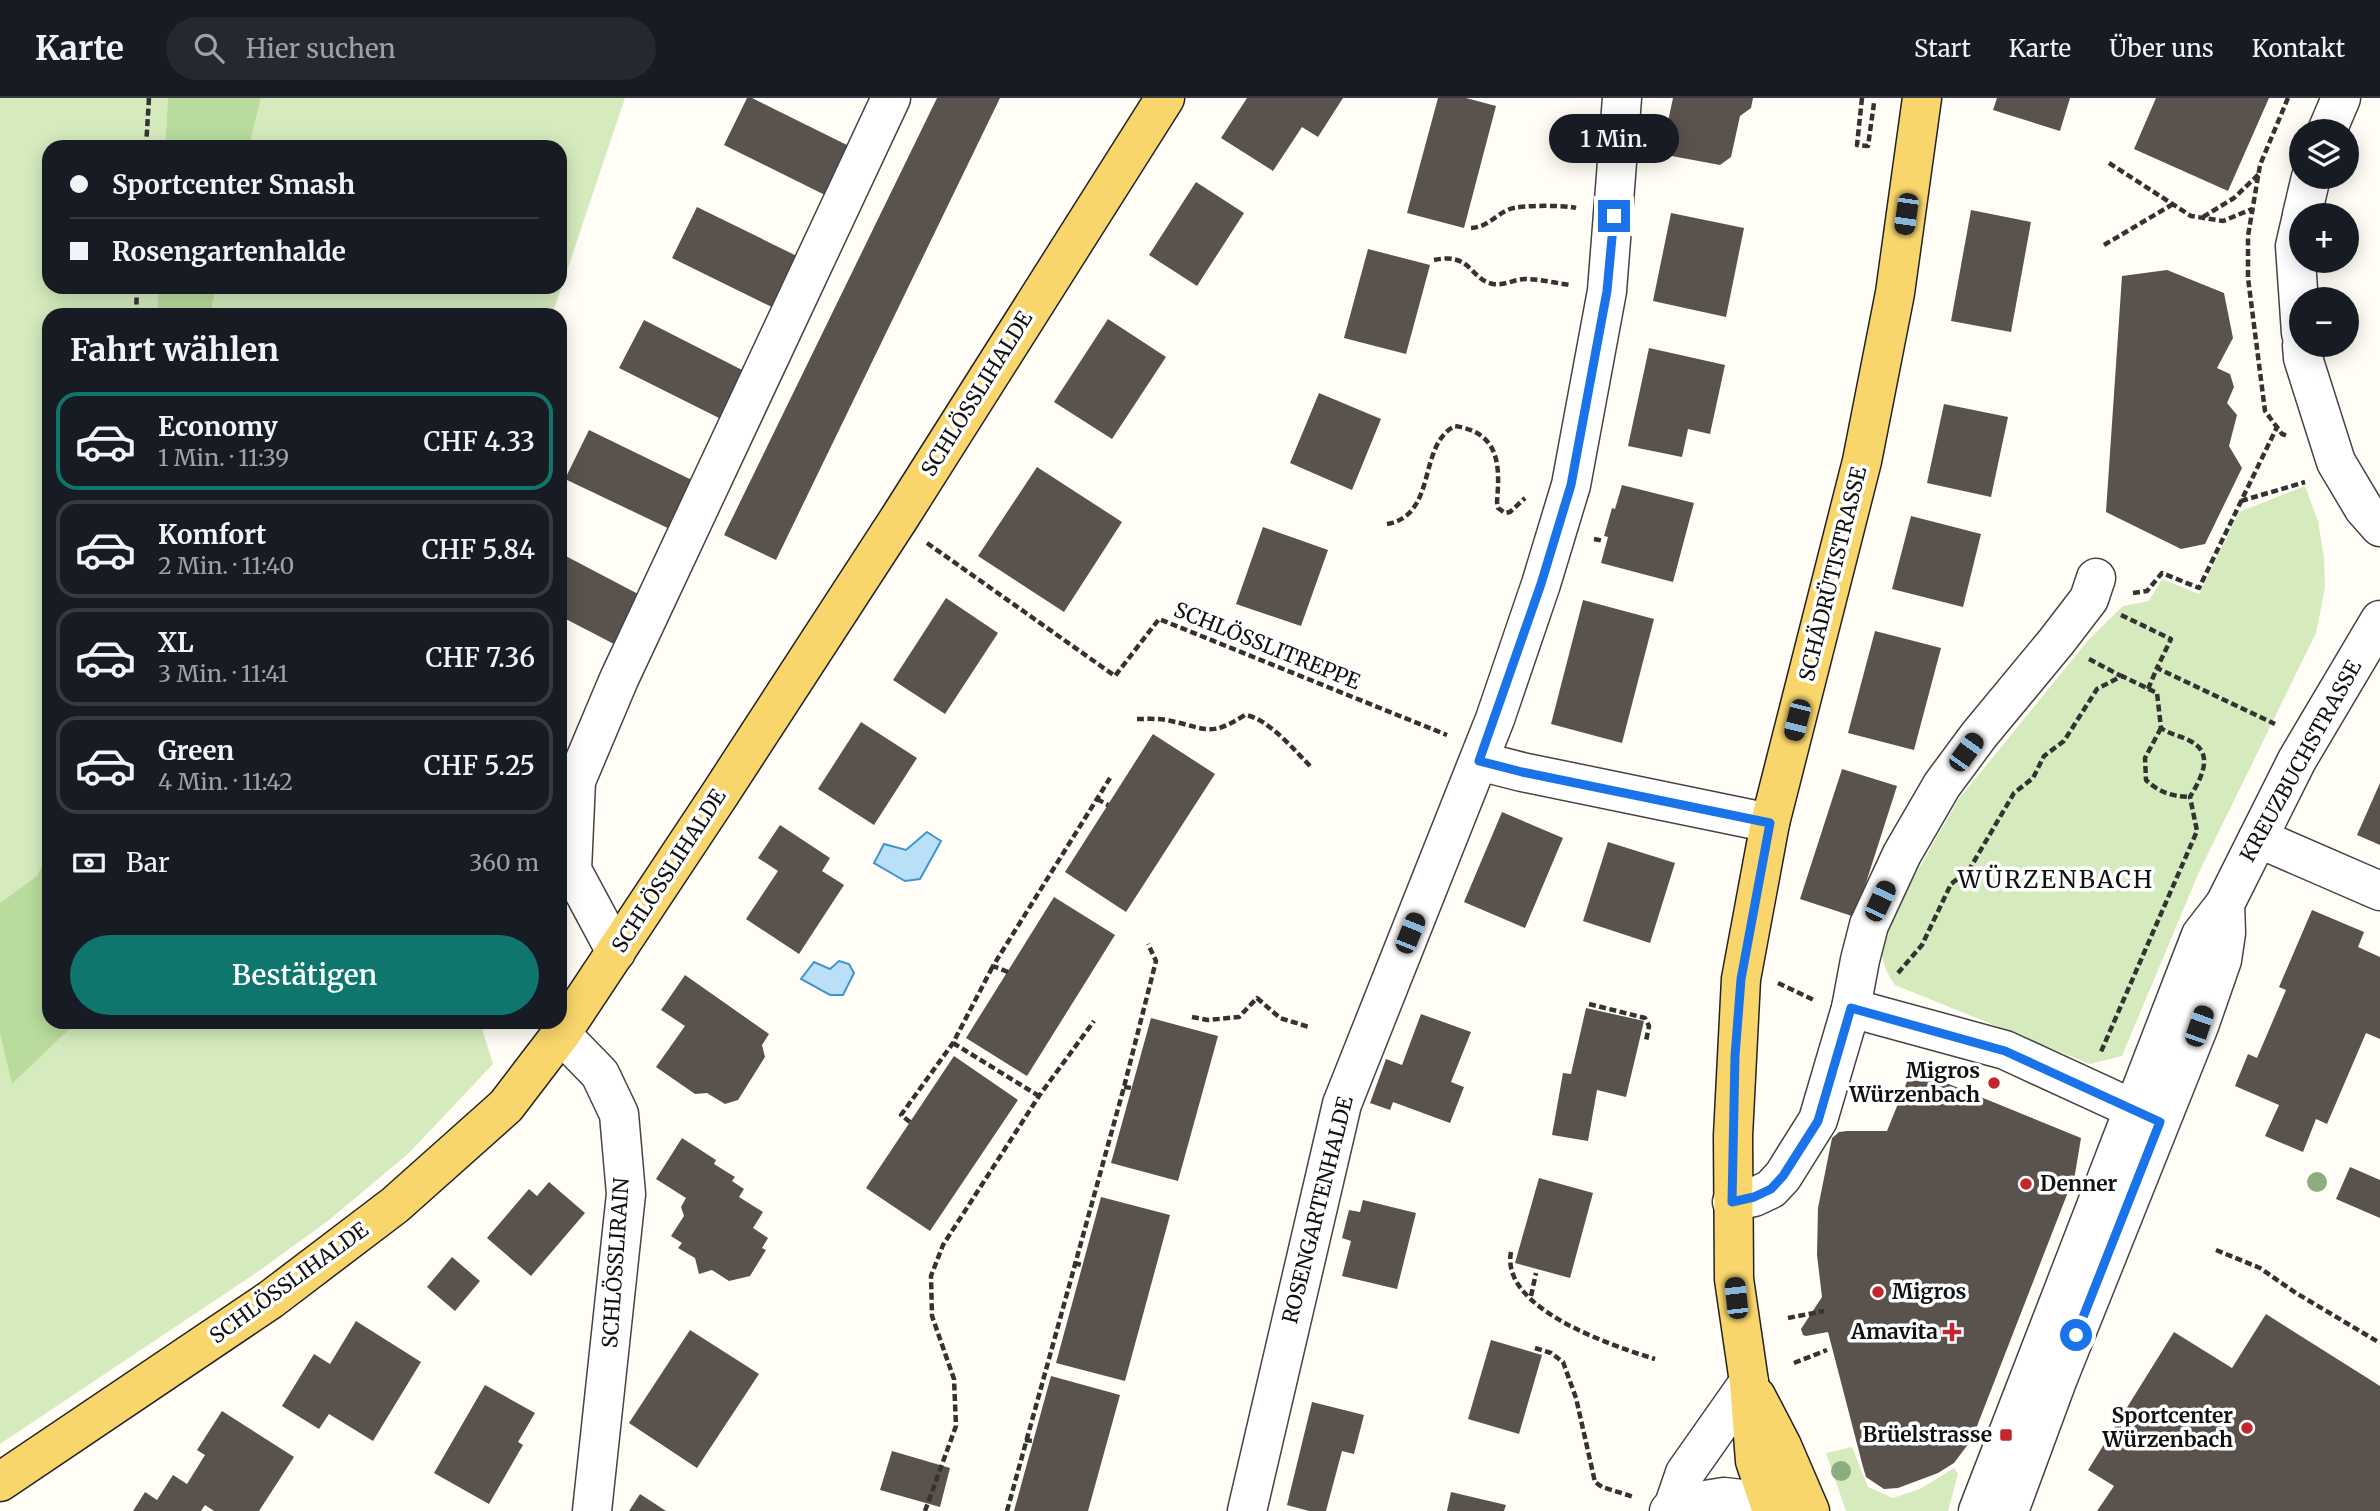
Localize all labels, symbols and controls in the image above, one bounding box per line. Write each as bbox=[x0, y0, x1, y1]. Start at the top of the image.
search box bbox=[166, 17, 656, 80]
text: Karte bbox=[35, 28, 124, 69]
icon: search bbox=[190, 29, 228, 67]
text: Hier suchen bbox=[246, 32, 396, 65]
text: Start bbox=[1914, 33, 1971, 64]
text: Karte bbox=[2009, 33, 2071, 64]
text: Über uns bbox=[2109, 33, 2214, 64]
text: Kontakt bbox=[2252, 33, 2345, 64]
callout: 1 Min. bbox=[1549, 115, 1679, 164]
map controls bbox=[2289, 119, 2359, 357]
button: layers bbox=[2289, 119, 2359, 189]
text: 1 Min. bbox=[1580, 124, 1648, 153]
text: Sportcenter Smash bbox=[112, 168, 355, 201]
car bbox=[1893, 192, 1920, 236]
route end bbox=[1598, 200, 1630, 232]
button: + bbox=[2289, 203, 2359, 273]
text: Rosengartenhalde bbox=[112, 235, 346, 268]
button: − bbox=[2289, 287, 2359, 357]
street label: SCHLÖSSLIHALDE bbox=[915, 306, 1039, 481]
text: Fahrt wählen bbox=[70, 330, 279, 370]
icon: car bbox=[74, 410, 137, 473]
text: Economy bbox=[158, 410, 278, 443]
text: CHF 4.33 bbox=[424, 425, 535, 458]
text: 1 Min. · 11:39 bbox=[158, 443, 289, 472]
street label: SCHÄDRÜTISTRASSE bbox=[1793, 463, 1872, 684]
icon: car bbox=[74, 518, 137, 581]
text: Komfort bbox=[158, 518, 267, 551]
text: CHF 5.84 bbox=[422, 533, 535, 566]
text: 2 Min. · 11:40 bbox=[158, 551, 294, 580]
street label: SCHLÖSSLITREPPE bbox=[1170, 596, 1365, 695]
icon: car bbox=[74, 626, 137, 689]
text: XL bbox=[158, 626, 194, 659]
text: CHF 7.36 bbox=[425, 641, 535, 674]
street label: KREUZBUCHSTRASSE bbox=[2234, 655, 2368, 866]
text: 3 Min. · 11:41 bbox=[158, 659, 288, 688]
car bbox=[1782, 697, 1813, 743]
car bbox=[1946, 729, 1987, 775]
icon: car bbox=[74, 734, 137, 797]
text: Green bbox=[158, 734, 234, 767]
text: CHF 5.25 bbox=[424, 749, 535, 782]
text: 4 Min. · 11:42 bbox=[158, 767, 293, 796]
street label: SCHLÖSSLIHALDE bbox=[606, 783, 732, 958]
icon: cash bbox=[70, 844, 108, 882]
text: Bar bbox=[126, 846, 170, 879]
text: 360 m bbox=[469, 848, 539, 877]
district label: WÜRZENBACH bbox=[1957, 864, 2154, 895]
car bbox=[1862, 878, 1899, 924]
car bbox=[1393, 910, 1428, 956]
button: Bestätigen bbox=[70, 935, 539, 1015]
car bbox=[2183, 1003, 2216, 1049]
place label: Migros Würzenbach bbox=[1849, 1057, 1980, 1108]
marker: Migros Würzenbach bbox=[1986, 1075, 2002, 1091]
street label: ROSENGARTENHALDE bbox=[1276, 1093, 1359, 1326]
place label: Denner bbox=[2040, 1170, 2118, 1197]
marker: Denner bbox=[2018, 1176, 2034, 1192]
street label: SCHLÖSSLIRAIN bbox=[596, 1177, 635, 1349]
street label: SCHLÖSSLIHALDE bbox=[204, 1216, 374, 1349]
car bbox=[1724, 1276, 1749, 1320]
place label: Migros bbox=[1892, 1278, 1966, 1305]
marker: Migros bbox=[1870, 1284, 1886, 1300]
place label: Amavita bbox=[1850, 1318, 1938, 1345]
route start bbox=[2060, 1319, 2092, 1351]
marker: Amavita bbox=[1944, 1324, 1960, 1340]
place label: Sportcenter Würzenbach bbox=[2102, 1402, 2233, 1453]
marker: Sportcenter Würzenbach bbox=[2239, 1420, 2255, 1436]
place label: Brüelstrasse bbox=[1863, 1421, 1992, 1448]
marker: Brüelstrasse bbox=[1998, 1427, 2014, 1443]

